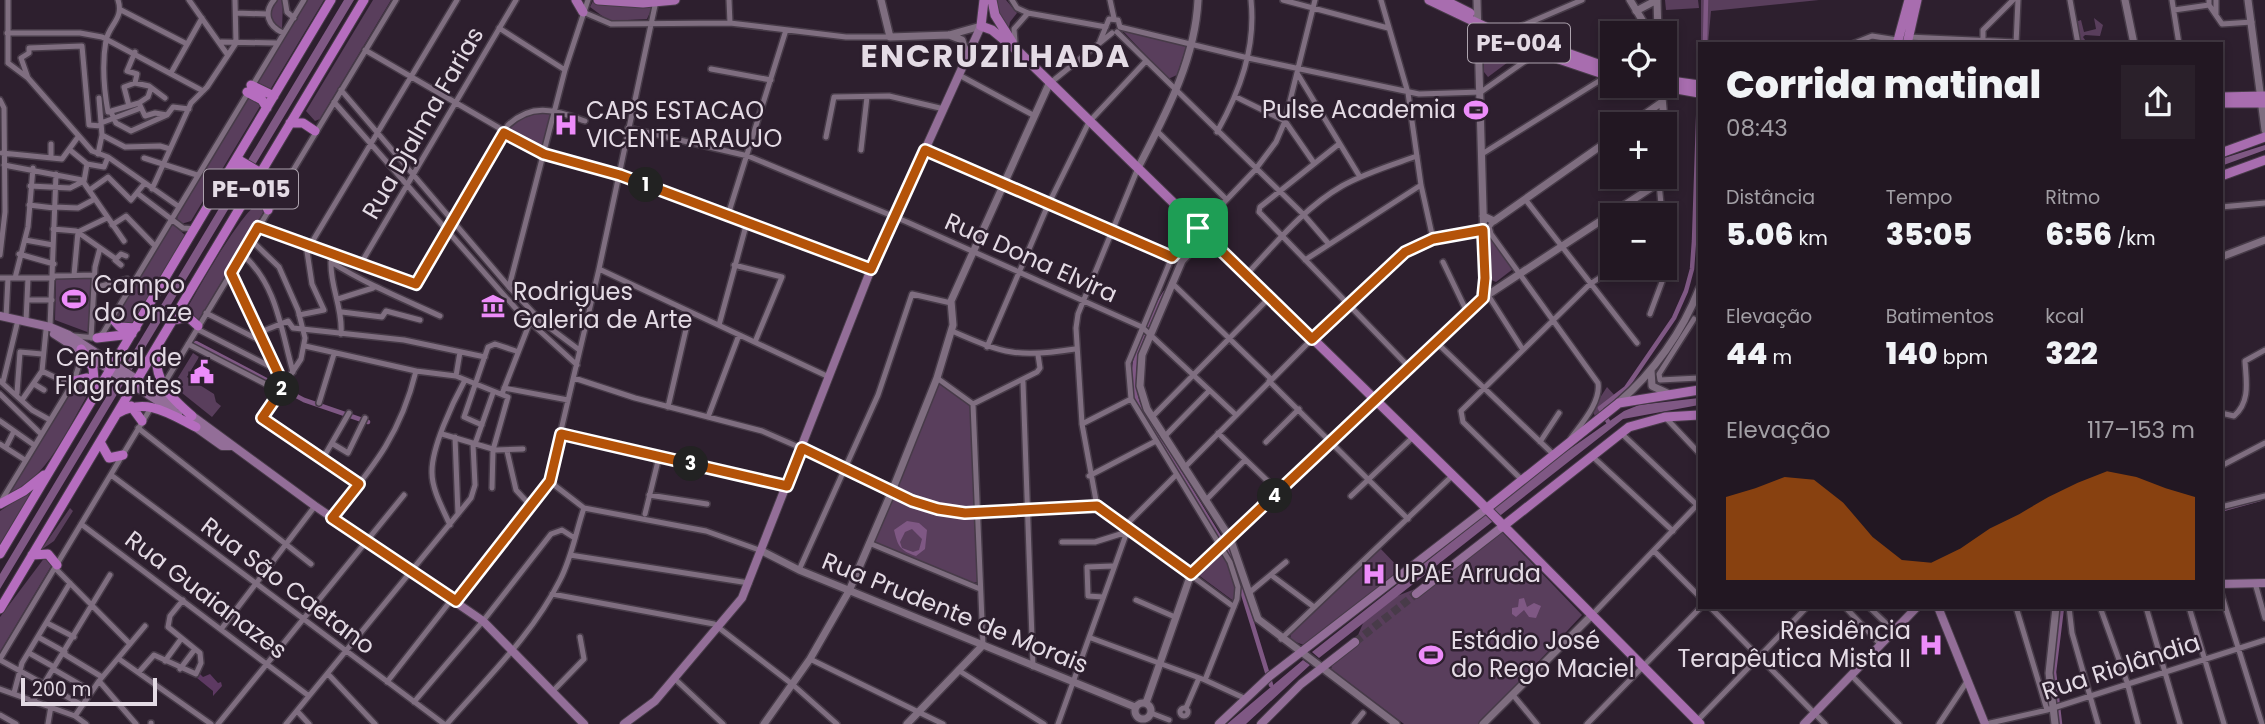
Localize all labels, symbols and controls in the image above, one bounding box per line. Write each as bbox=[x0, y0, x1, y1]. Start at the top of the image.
street label: Rua Djalma Farias bbox=[354, 21, 491, 225]
map controls bbox=[1600, 21, 1677, 280]
button: locate bbox=[1600, 21, 1677, 98]
road number: PE-004 bbox=[1468, 24, 1570, 62]
district label: ENCRUZILHADA bbox=[861, 33, 1131, 78]
text: Corrida matinal bbox=[1726, 58, 2041, 111]
button: share bbox=[2121, 65, 2195, 139]
place label: Pulse Academia bbox=[1262, 93, 1456, 126]
place label: CAPS ESTACAO VICENTE ARAUJO bbox=[586, 94, 782, 155]
sports icon: Pulse Academia bbox=[1462, 96, 1490, 124]
hospital icon: CAPS ESTACAO VICENTE ARAUJO bbox=[552, 111, 580, 139]
button: + bbox=[1600, 112, 1677, 189]
text: 08:43 bbox=[1726, 112, 1788, 144]
pin: 1 bbox=[628, 168, 664, 202]
road number: PE-015 bbox=[204, 170, 298, 208]
text: 1 bbox=[642, 171, 649, 198]
text: Distância bbox=[1726, 184, 1815, 211]
text: Tempo bbox=[1886, 184, 1952, 211]
text: Ritmo bbox=[2045, 184, 2100, 211]
pin bbox=[1168, 198, 1228, 258]
button: − bbox=[1600, 203, 1677, 280]
street label: Rua Dona Elvira bbox=[940, 205, 1123, 310]
icon: arrive bbox=[1179, 209, 1217, 247]
text: 5.06 bbox=[1726, 213, 1793, 256]
text: 35:05 bbox=[1886, 213, 1972, 256]
text: 6:56 bbox=[2045, 213, 2112, 256]
text: km bbox=[1793, 225, 1828, 252]
text: /km bbox=[2112, 225, 2156, 252]
place label: Campo do Onze bbox=[94, 268, 192, 329]
place label: Rodrigues Galeria de Arte bbox=[513, 275, 692, 336]
sports icon: Campo do Onze bbox=[60, 285, 88, 313]
museum icon: Rodrigues Galeria de Arte bbox=[479, 292, 507, 320]
text: Elevação bbox=[1726, 303, 1812, 330]
text: Batimentos bbox=[1886, 303, 1994, 330]
text: kcal bbox=[2045, 303, 2084, 330]
text: 44 bbox=[1726, 332, 1767, 375]
text: 140 bbox=[1886, 332, 1938, 375]
text: 322 bbox=[2045, 332, 2098, 375]
place label: Central de Flagrantes bbox=[55, 341, 182, 402]
text: m bbox=[1767, 344, 1792, 371]
text: bpm bbox=[1938, 344, 1988, 371]
public building icon: Central de Flagrantes bbox=[188, 358, 216, 386]
pin: 2 bbox=[264, 372, 300, 406]
text: 2 bbox=[276, 375, 287, 402]
text: Elevação bbox=[1726, 414, 1830, 446]
text: 117–153 m bbox=[2087, 414, 2195, 446]
pin: 3 bbox=[674, 447, 708, 482]
text: 3 bbox=[685, 450, 696, 477]
pin: 4 bbox=[1258, 478, 1292, 514]
text: 4 bbox=[1268, 482, 1281, 509]
street label: Rua São Caetano bbox=[195, 509, 382, 662]
street label: Rua Guaianazes bbox=[119, 523, 294, 666]
street label: Rua Prudente de Morais bbox=[817, 544, 1093, 681]
place label: UPAE Arruda bbox=[1394, 557, 1541, 590]
hospital icon: UPAE Arruda bbox=[1360, 560, 1388, 588]
place label: Residência Terapêutica Mista II bbox=[1677, 614, 1911, 675]
place label: Estádio José do Rego Maciel bbox=[1451, 624, 1635, 685]
street label: Rua Riolândia bbox=[2038, 625, 2204, 708]
hospital icon: Residência Terapêutica Mista II bbox=[1917, 631, 1945, 659]
sports icon: Estádio José do Rego Maciel bbox=[1417, 641, 1445, 669]
scale bar bbox=[21, 675, 158, 707]
text: 200 m bbox=[32, 676, 91, 703]

